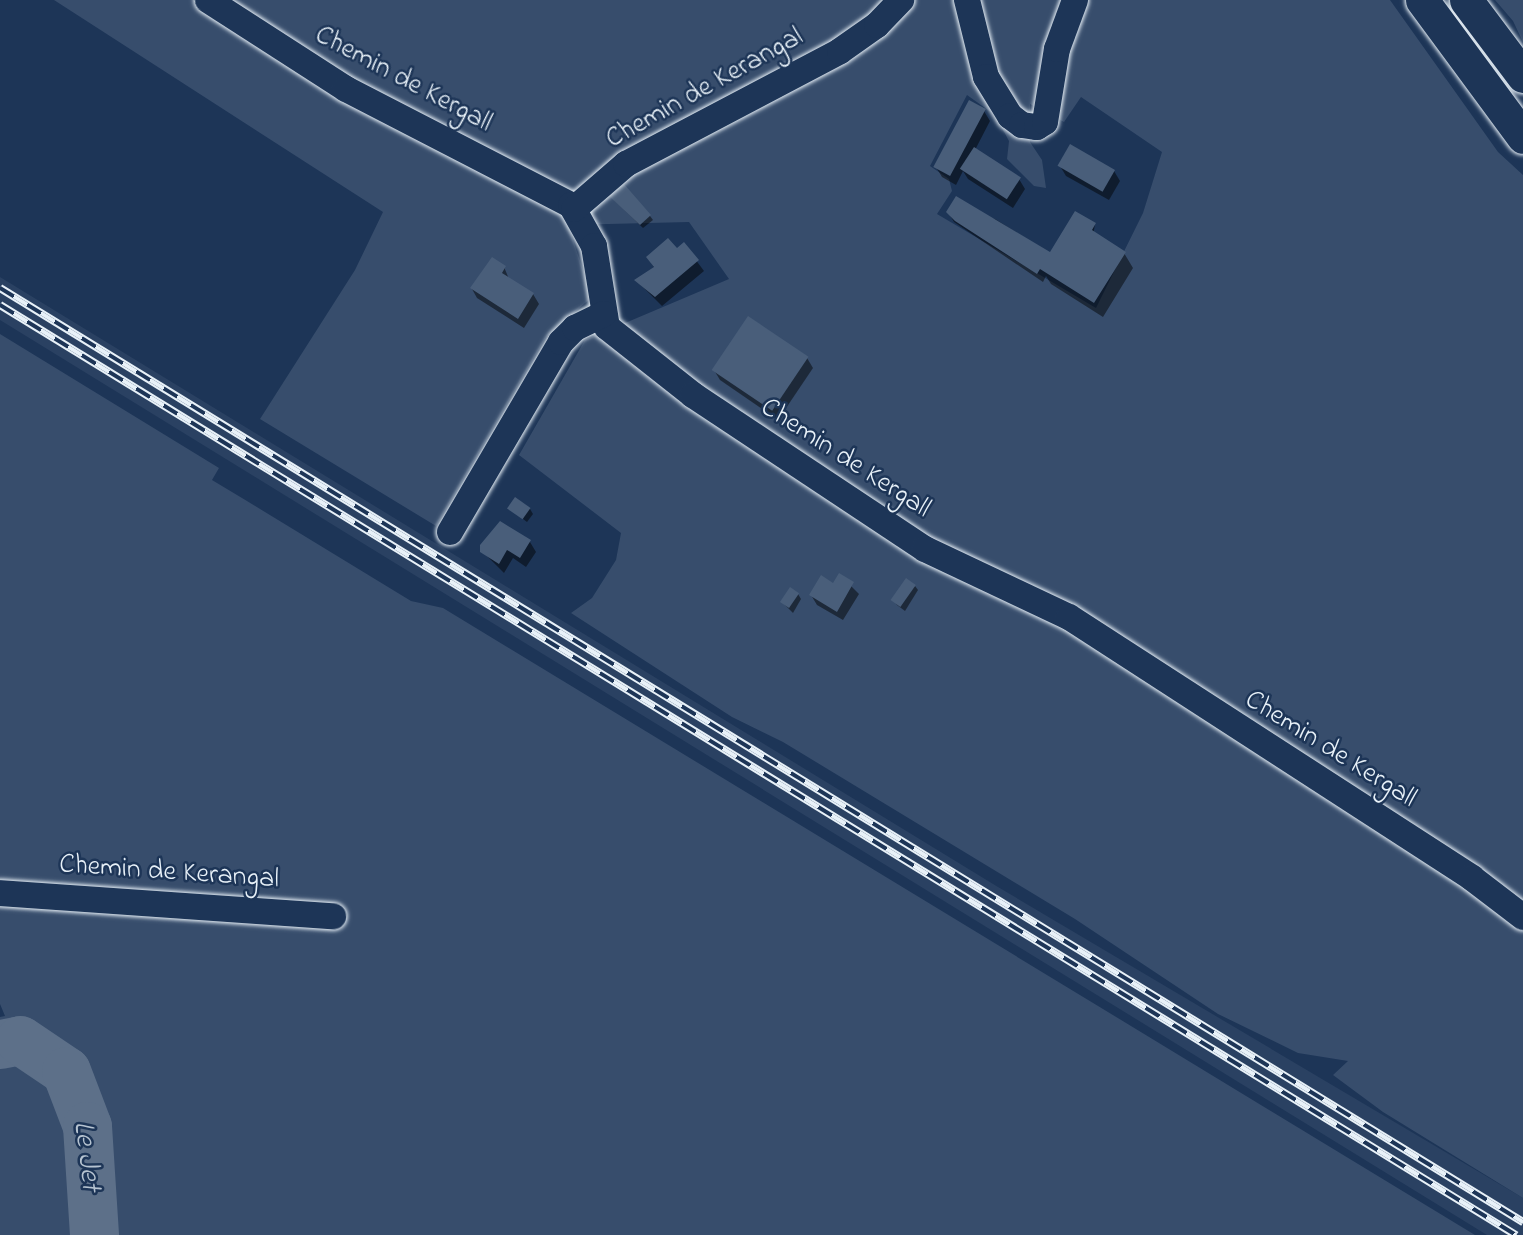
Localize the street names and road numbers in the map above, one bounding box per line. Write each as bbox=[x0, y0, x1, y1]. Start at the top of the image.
street label: Chemin de Kergall bbox=[309, 19, 497, 141]
street label: Chemin de Kerangal bbox=[601, 21, 809, 157]
street label: Chemin de Kergall bbox=[754, 392, 936, 526]
street label: Chemin de Kergall bbox=[1238, 684, 1422, 816]
street label: Chemin de Kerangal bbox=[58, 849, 280, 897]

